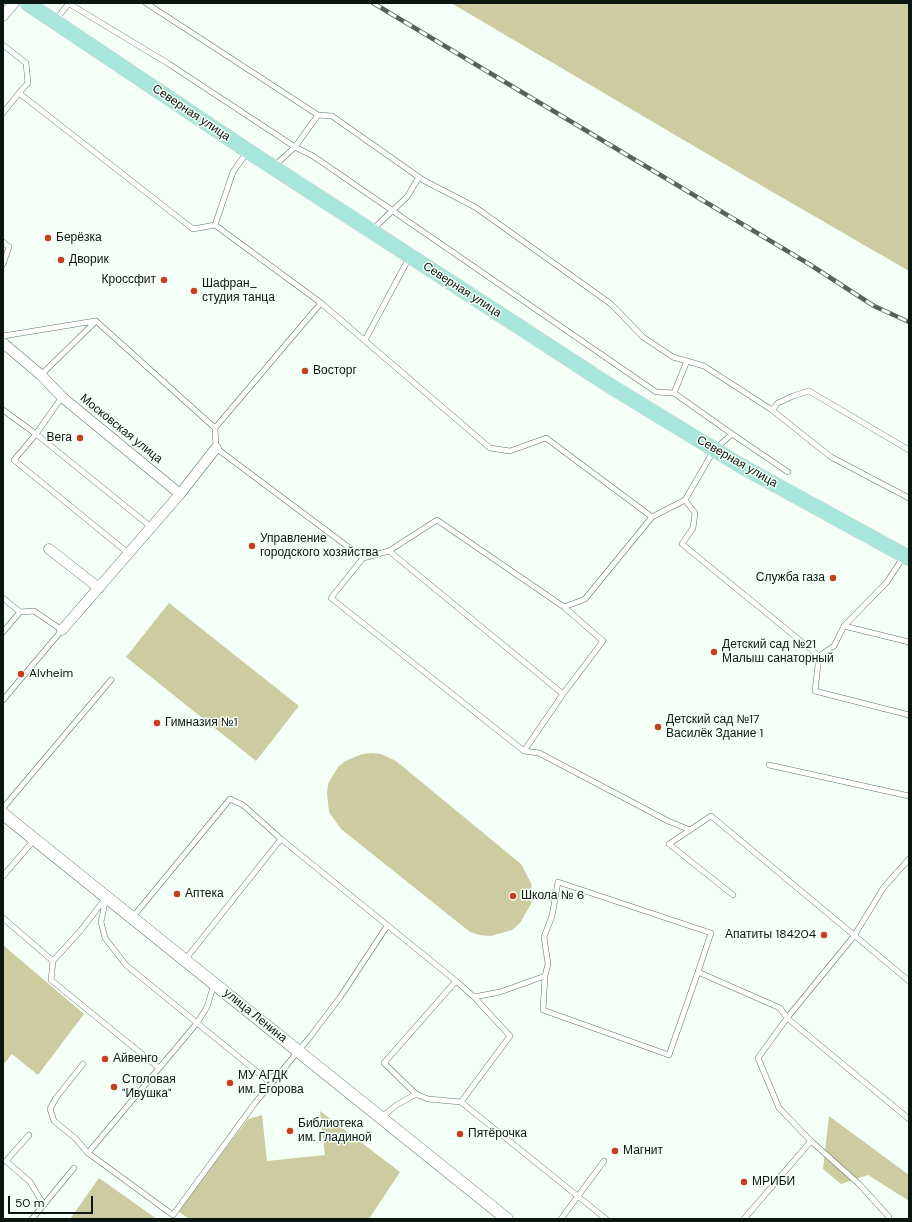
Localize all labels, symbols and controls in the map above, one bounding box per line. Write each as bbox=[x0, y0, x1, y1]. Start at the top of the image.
street label: Северная улица bbox=[149, 82, 233, 144]
place label: Берёзка bbox=[56, 231, 102, 245]
marker: Берёзка bbox=[43, 233, 53, 243]
place label: Дворик bbox=[69, 253, 109, 267]
marker: Дворик bbox=[56, 255, 66, 265]
street label: Северная улица bbox=[420, 259, 504, 321]
place label: Кроссфит bbox=[102, 273, 156, 287]
marker: Кроссфит bbox=[159, 275, 169, 285]
place label: Шафран_ студия танца bbox=[202, 277, 275, 305]
marker: Шафран_ студия танца bbox=[189, 286, 199, 296]
place label: Восторг bbox=[313, 364, 357, 378]
marker: Восторг bbox=[300, 366, 310, 376]
street label: Московская улица bbox=[77, 391, 165, 467]
place label: Вега bbox=[47, 431, 72, 445]
marker: Вега bbox=[75, 433, 85, 443]
street label: Северная улица bbox=[694, 433, 780, 491]
place label: Управление городского хозяйства bbox=[260, 532, 378, 560]
marker: Управление городского хозяйства bbox=[247, 541, 257, 551]
place label: Служба газа bbox=[756, 571, 825, 585]
marker: Служба газа bbox=[828, 573, 838, 583]
place label: Детский сад №21 Малыш санаторный bbox=[722, 638, 834, 666]
marker: Детский сад №21 Малыш санаторный bbox=[709, 647, 719, 657]
place label: Alvheim bbox=[29, 667, 73, 681]
marker: Alvheim bbox=[16, 669, 26, 679]
place label: Детский сад №17 Василёк Здание 1 bbox=[666, 713, 763, 741]
place label: Гимназия №1 bbox=[165, 716, 237, 730]
marker: Гимназия №1 bbox=[152, 718, 162, 728]
marker: Детский сад №17 Василёк Здание 1 bbox=[653, 722, 663, 732]
place label: Аптека bbox=[185, 887, 224, 901]
marker: Аптека bbox=[172, 889, 182, 899]
place label: Школа № 6 bbox=[521, 889, 584, 903]
marker: Школа № 6 bbox=[508, 891, 518, 901]
place label: Апатиты 184204 bbox=[725, 928, 816, 942]
marker: Апатиты 184204 bbox=[819, 930, 829, 940]
street label: улица Ленина bbox=[220, 986, 290, 1046]
place label: Айвенго bbox=[113, 1052, 158, 1066]
marker: Айвенго bbox=[100, 1054, 110, 1064]
place label: МУ АГДК им. Егорова bbox=[238, 1069, 304, 1097]
place label: Столовая "Ивушка" bbox=[122, 1073, 176, 1101]
marker: МУ АГДК им. Егорова bbox=[225, 1078, 235, 1088]
marker: Столовая "Ивушка" bbox=[109, 1082, 119, 1092]
place label: Библиотека им. Гладиной bbox=[298, 1117, 372, 1145]
marker: Библиотека им. Гладиной bbox=[285, 1126, 295, 1136]
place label: Пятёрочка bbox=[468, 1127, 527, 1141]
marker: Пятёрочка bbox=[455, 1129, 465, 1139]
place label: Магнит bbox=[623, 1144, 663, 1158]
marker: Магнит bbox=[610, 1146, 620, 1156]
place label: МРИБИ bbox=[752, 1175, 795, 1189]
marker: МРИБИ bbox=[739, 1177, 749, 1187]
scale bar bbox=[10, 1188, 95, 1214]
text: 50 m bbox=[15, 1195, 44, 1211]

